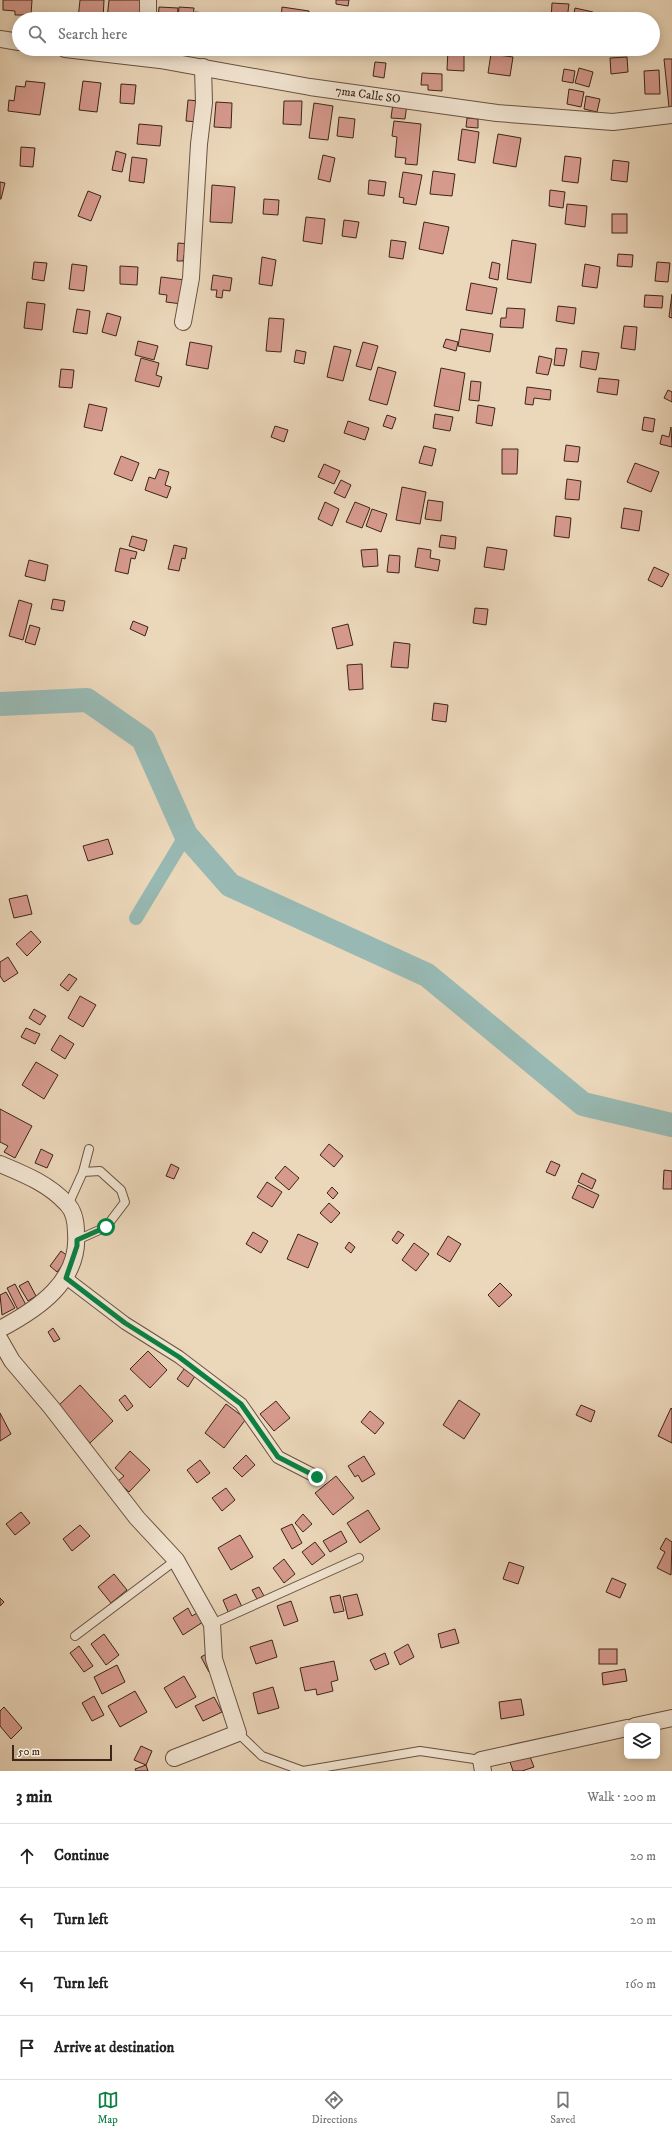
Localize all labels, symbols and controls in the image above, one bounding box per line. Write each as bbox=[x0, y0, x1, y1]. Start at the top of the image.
search box bbox=[12, 12, 660, 56]
icon: search bbox=[26, 23, 48, 45]
text: Search here bbox=[58, 25, 127, 44]
street label: 7ma Calle SO bbox=[334, 83, 402, 107]
route start bbox=[97, 1218, 115, 1236]
route end bbox=[308, 1468, 326, 1486]
map controls bbox=[624, 1723, 660, 1759]
button: layers bbox=[624, 1723, 660, 1759]
scale bar bbox=[12, 1743, 112, 1762]
text: 50 m bbox=[18, 1745, 40, 1759]
text: 3 min bbox=[16, 1786, 52, 1808]
text: Walk · 200 m bbox=[587, 1789, 656, 1805]
icon: ahead bbox=[16, 1845, 38, 1867]
text: Continue bbox=[54, 1846, 109, 1865]
text: 20 m bbox=[630, 1848, 656, 1864]
icon: left bbox=[16, 1909, 38, 1931]
text: Turn left bbox=[54, 1910, 108, 1929]
text: 20 m bbox=[630, 1912, 656, 1928]
icon: left bbox=[16, 1973, 38, 1995]
text: Turn left bbox=[54, 1974, 108, 1993]
text: 160 m bbox=[625, 1976, 656, 1992]
icon: arrive bbox=[16, 2037, 38, 2059]
text: Arrive at destination bbox=[54, 2038, 174, 2057]
tab: Map bbox=[97, 2089, 119, 2127]
tab: Directions bbox=[312, 2089, 357, 2127]
tab: Saved bbox=[550, 2089, 575, 2127]

